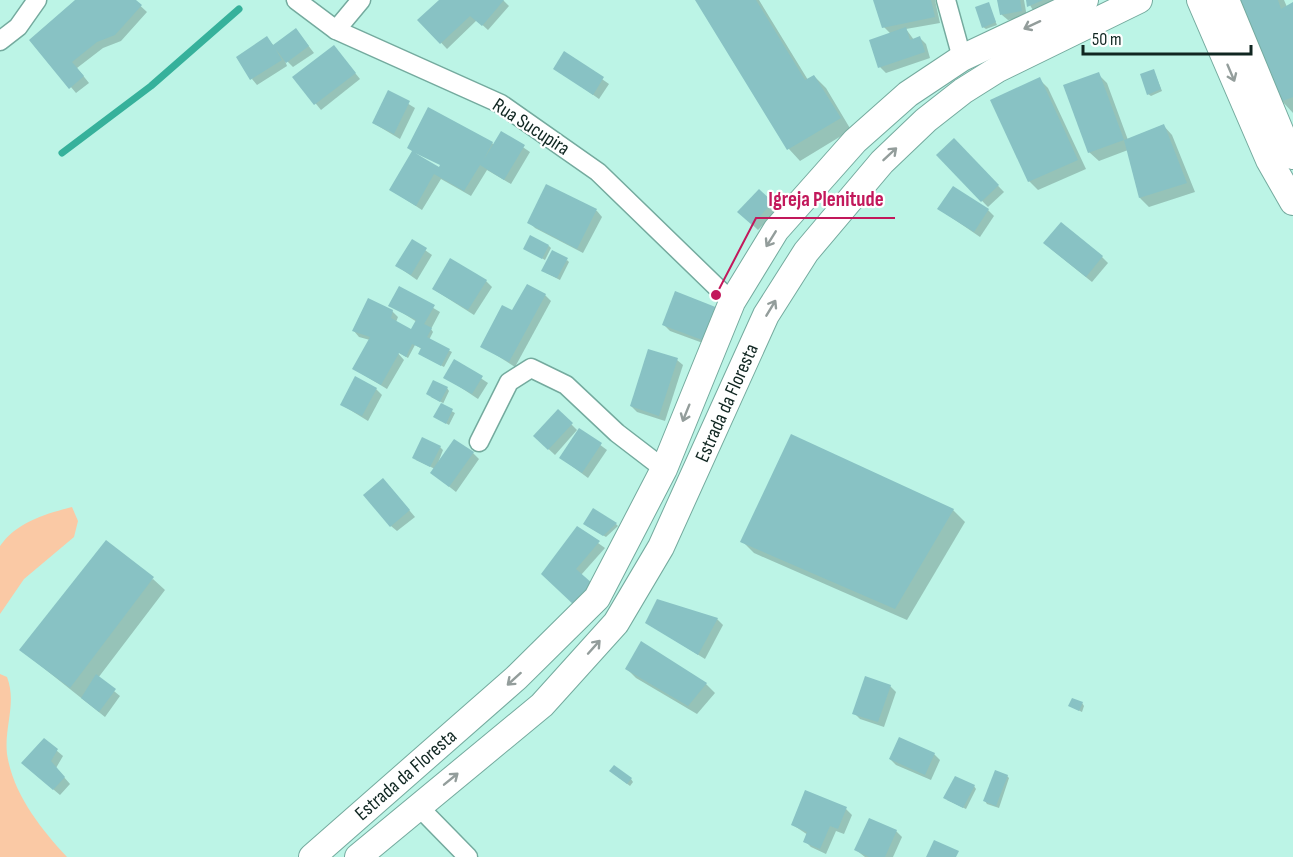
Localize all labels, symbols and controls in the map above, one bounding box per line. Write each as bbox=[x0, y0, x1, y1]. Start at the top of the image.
scale bar bbox=[1083, 18, 1251, 56]
one-way arrow bbox=[1024, 20, 1042, 32]
text: 50 m bbox=[1092, 29, 1122, 50]
one-way arrow bbox=[1227, 64, 1238, 82]
street label: Rua Sucupira bbox=[488, 93, 574, 161]
one-way arrow bbox=[882, 147, 897, 161]
callout: Igreja Plenitude bbox=[756, 179, 895, 218]
text: Igreja Plenitude bbox=[768, 187, 884, 212]
one-way arrow bbox=[765, 230, 777, 247]
one-way arrow bbox=[765, 300, 777, 317]
street label: Estrada da Floresta bbox=[690, 340, 764, 466]
one-way arrow bbox=[680, 404, 691, 422]
one-way arrow bbox=[587, 640, 601, 655]
one-way arrow bbox=[507, 672, 522, 686]
street label: Estrada da Floresta bbox=[350, 724, 462, 826]
one-way arrow bbox=[443, 773, 459, 786]

